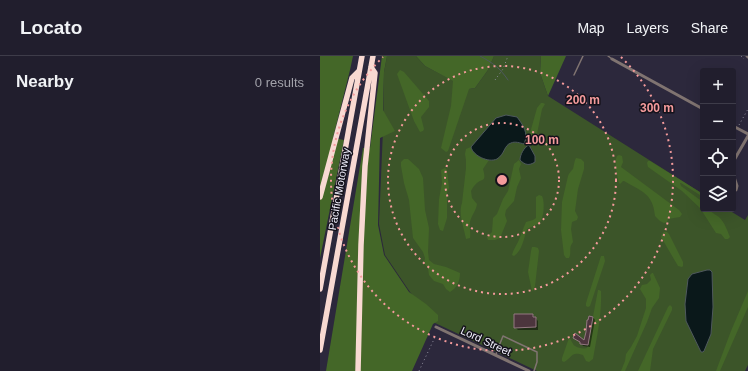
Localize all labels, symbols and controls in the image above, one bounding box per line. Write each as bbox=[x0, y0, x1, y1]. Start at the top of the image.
text: Locato bbox=[20, 17, 82, 38]
text: Map bbox=[577, 20, 605, 36]
text: Layers bbox=[627, 20, 669, 36]
text: Share bbox=[691, 20, 728, 36]
map controls bbox=[700, 68, 736, 212]
button: + bbox=[700, 68, 736, 104]
text: Nearby bbox=[16, 72, 74, 91]
text: 0 results bbox=[255, 75, 304, 90]
text: 200 m bbox=[566, 93, 600, 107]
text: 300 m bbox=[640, 101, 674, 115]
button: − bbox=[700, 104, 736, 140]
text: 100 m bbox=[525, 133, 559, 147]
button: locate bbox=[700, 140, 736, 176]
street label: Pacific Motorway bbox=[326, 147, 352, 231]
centre of rings bbox=[495, 173, 509, 187]
button: layers bbox=[700, 176, 736, 212]
street label: Lord Street bbox=[459, 324, 513, 358]

